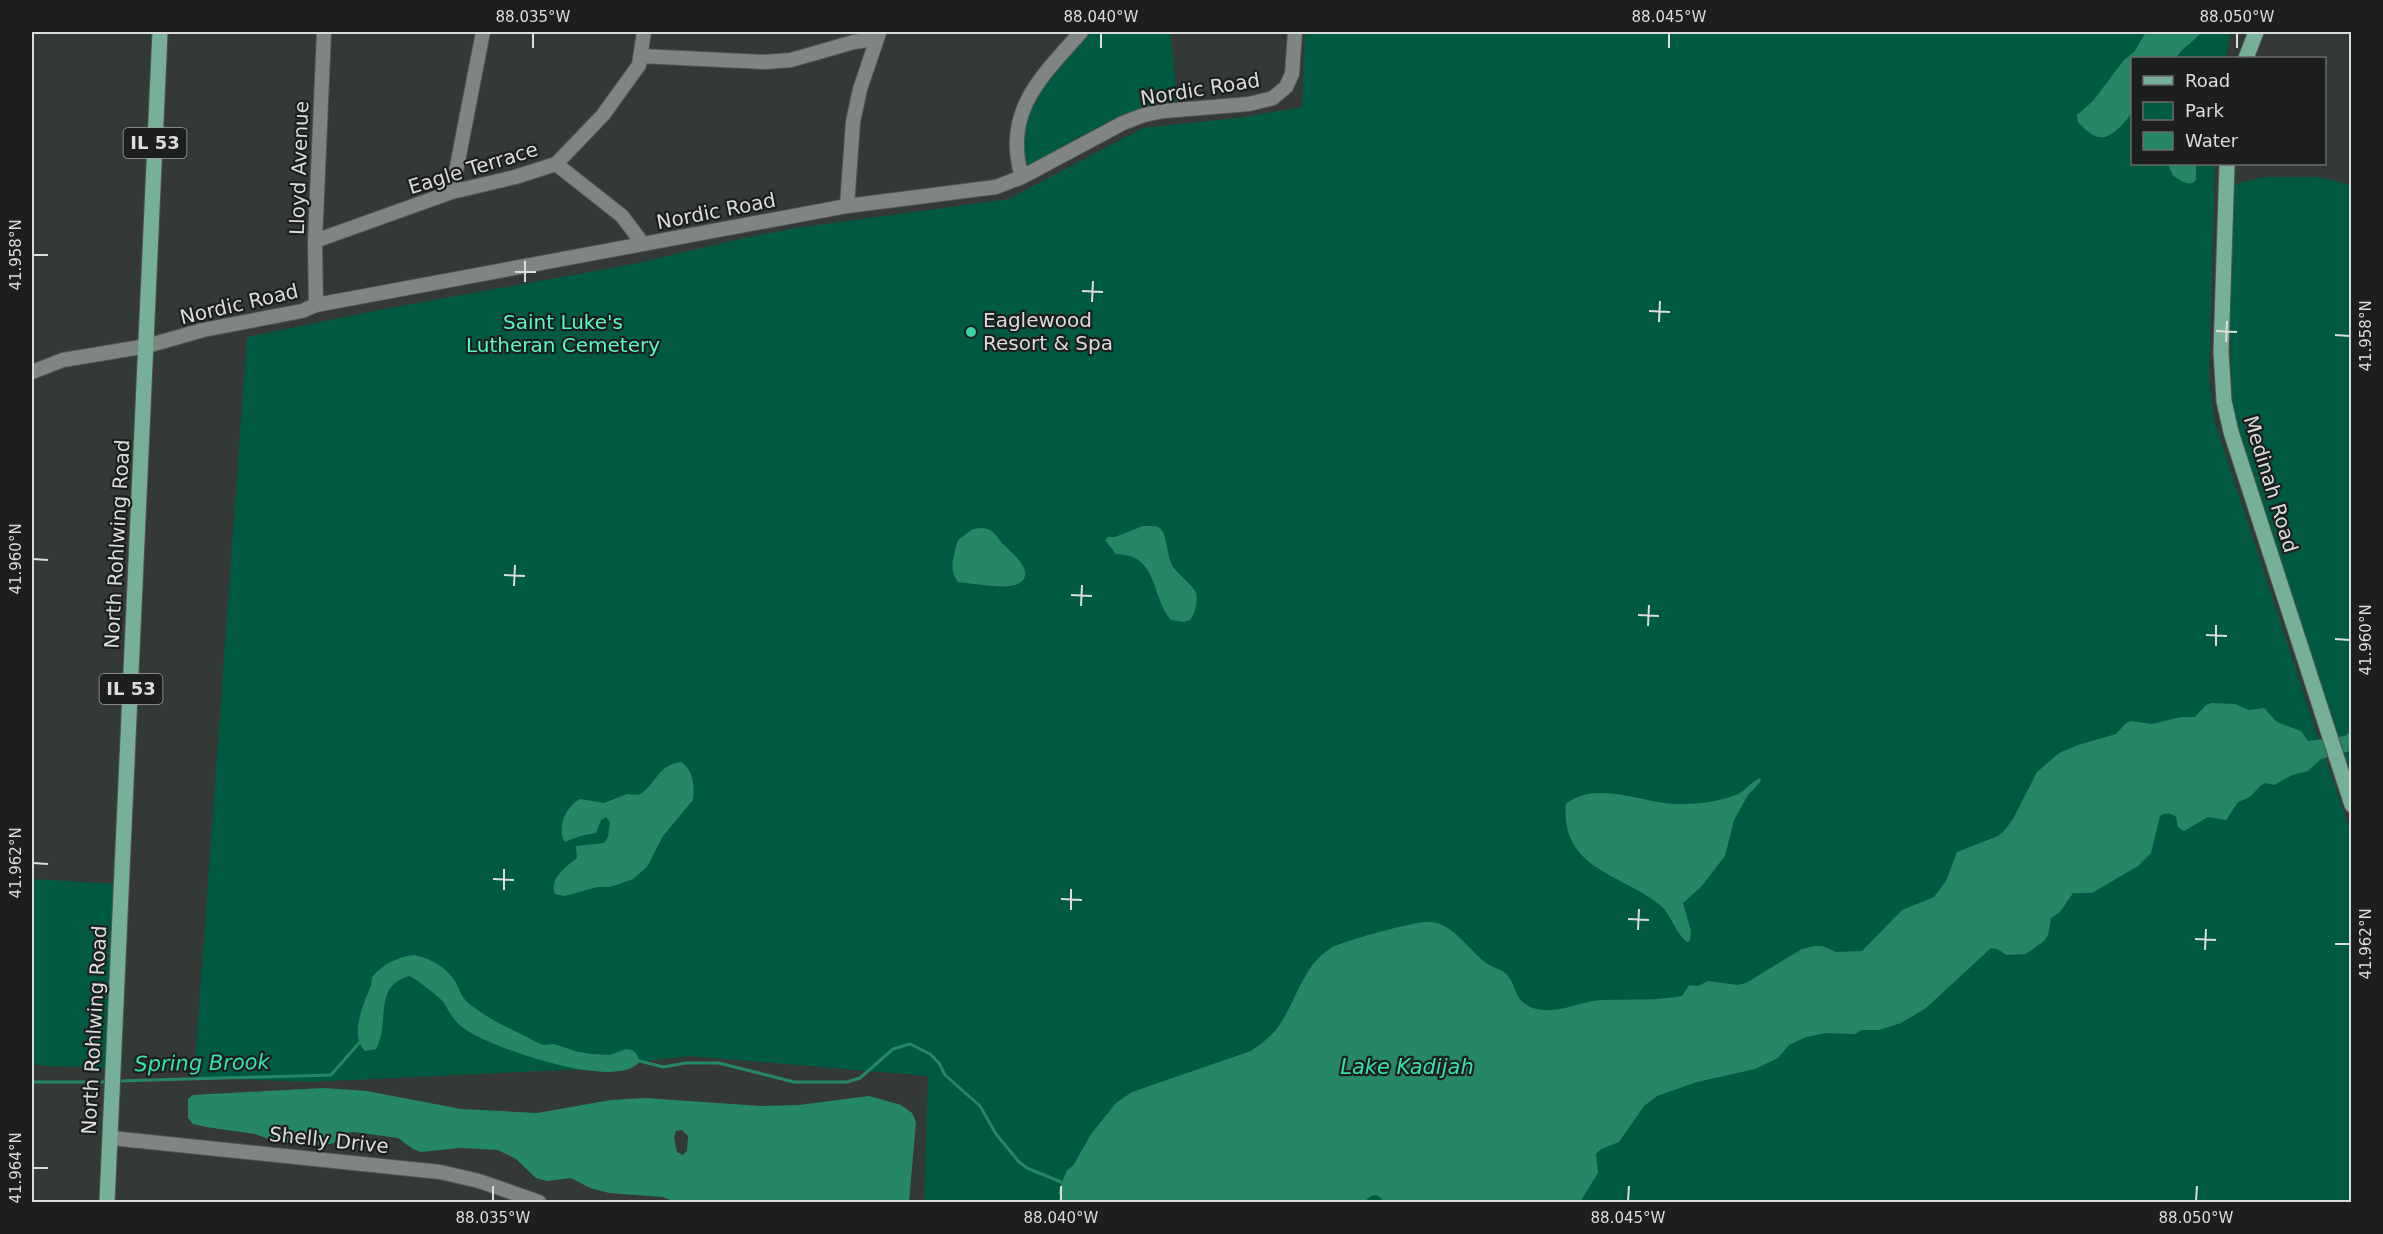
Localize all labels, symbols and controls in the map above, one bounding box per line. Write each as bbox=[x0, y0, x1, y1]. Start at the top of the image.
text: 88.035°W bbox=[496, 8, 571, 26]
text: 88.040°W bbox=[1064, 8, 1139, 26]
text: 88.045°W bbox=[1632, 8, 1707, 26]
text: 88.050°W bbox=[2200, 8, 2275, 26]
legend bbox=[2131, 57, 2326, 165]
street label: Nordic Road bbox=[1138, 68, 1262, 110]
text: Road bbox=[2185, 70, 2230, 91]
text: Park bbox=[2185, 100, 2224, 121]
street label: Lloyd Avenue bbox=[285, 101, 313, 235]
road number: IL 53 bbox=[124, 128, 186, 158]
text: Water bbox=[2185, 130, 2239, 151]
street label: Eagle Terrace bbox=[405, 137, 541, 199]
street label: Nordic Road bbox=[654, 188, 778, 234]
text: 41.958°N bbox=[7, 219, 25, 291]
street label: Nordic Road bbox=[177, 279, 301, 329]
text: 41.958°N bbox=[2357, 300, 2375, 372]
place label: Eaglewood Resort & Spa bbox=[983, 308, 1113, 355]
park label: Saint Luke's Lutheran Cemetery bbox=[466, 310, 660, 357]
marker: Eaglewood Resort & Spa bbox=[964, 325, 978, 339]
street label: Medinah Road bbox=[2239, 413, 2303, 555]
street label: North Rohlwing Road bbox=[100, 439, 134, 649]
text: 41.960°N bbox=[7, 523, 25, 595]
text: 41.960°N bbox=[2357, 604, 2375, 676]
road number: IL 53 bbox=[100, 674, 162, 704]
text: 41.962°N bbox=[7, 827, 25, 899]
text: 41.962°N bbox=[2357, 908, 2375, 980]
street label: North Rohlwing Road bbox=[77, 925, 111, 1135]
water label: Spring Brook bbox=[134, 1050, 271, 1076]
water label: Lake Kadijah bbox=[1340, 1055, 1474, 1079]
street label: Shelly Drive bbox=[268, 1122, 390, 1158]
text: 41.964°N bbox=[7, 1132, 25, 1204]
text: 88.035°W bbox=[456, 1209, 531, 1227]
text: 88.040°W bbox=[1024, 1209, 1099, 1227]
text: 88.045°W bbox=[1591, 1209, 1666, 1227]
text: 88.050°W bbox=[2159, 1209, 2234, 1227]

